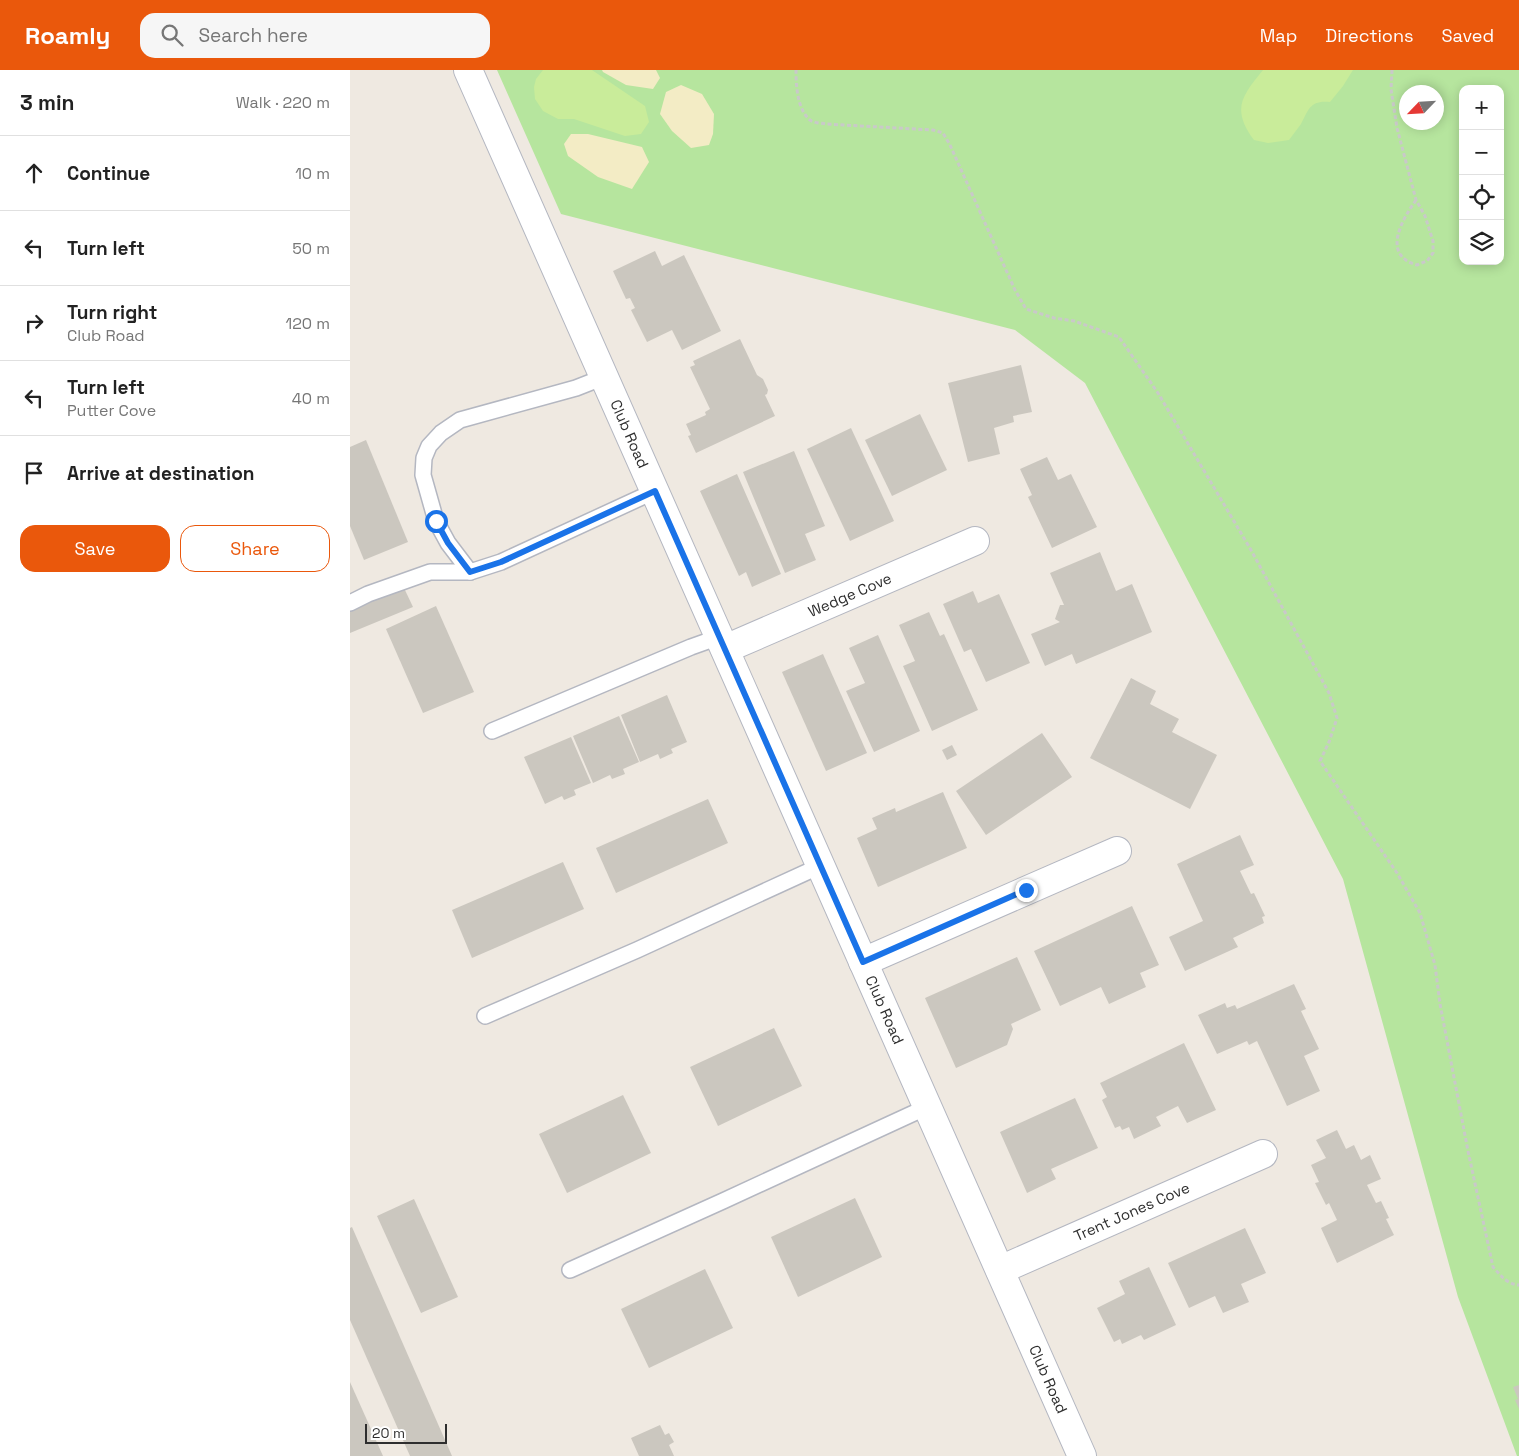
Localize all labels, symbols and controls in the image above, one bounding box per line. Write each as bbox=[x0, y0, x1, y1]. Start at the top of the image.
search box bbox=[140, 13, 490, 58]
text: Roamly bbox=[25, 20, 110, 51]
icon: search bbox=[158, 21, 186, 49]
text: Search here bbox=[198, 23, 308, 48]
text: Map bbox=[1260, 24, 1297, 47]
text: Directions bbox=[1325, 24, 1414, 47]
text: Saved bbox=[1442, 24, 1494, 47]
north arrow bbox=[1399, 85, 1444, 130]
map controls bbox=[1459, 85, 1504, 265]
button: + bbox=[1459, 85, 1504, 130]
text: 3 min bbox=[20, 89, 75, 116]
text: Walk · 220 m bbox=[236, 92, 330, 113]
button: − bbox=[1459, 130, 1504, 175]
icon: ahead bbox=[20, 159, 48, 187]
text: Continue bbox=[67, 161, 150, 186]
text: 10 m bbox=[295, 163, 330, 184]
button: locate bbox=[1459, 175, 1504, 220]
button: layers bbox=[1459, 220, 1504, 265]
icon: left bbox=[20, 234, 48, 262]
text: Turn left bbox=[67, 236, 145, 261]
text: 50 m bbox=[292, 238, 330, 259]
text: Turn right bbox=[67, 300, 157, 325]
icon: right bbox=[20, 309, 48, 337]
text: 120 m bbox=[286, 313, 330, 334]
text: Club Road bbox=[67, 325, 145, 346]
text: Turn left bbox=[67, 375, 145, 400]
icon: left bbox=[20, 384, 48, 412]
text: 40 m bbox=[292, 388, 330, 409]
street label: Club Road bbox=[606, 397, 653, 471]
text: Putter Cove bbox=[67, 400, 156, 421]
icon: arrive bbox=[20, 459, 48, 487]
text: Arrive at destination bbox=[67, 461, 255, 486]
route start bbox=[425, 510, 448, 533]
button: Save bbox=[20, 525, 170, 572]
button: Share bbox=[180, 525, 330, 572]
street label: Wedge Cove bbox=[805, 568, 894, 621]
route end bbox=[1015, 879, 1038, 902]
street label: Club Road bbox=[861, 973, 908, 1047]
street label: Trent Jones Cove bbox=[1071, 1178, 1193, 1245]
street label: Club Road bbox=[1025, 1342, 1072, 1416]
scale bar bbox=[365, 1421, 448, 1444]
text: 20 m bbox=[372, 1424, 405, 1442]

